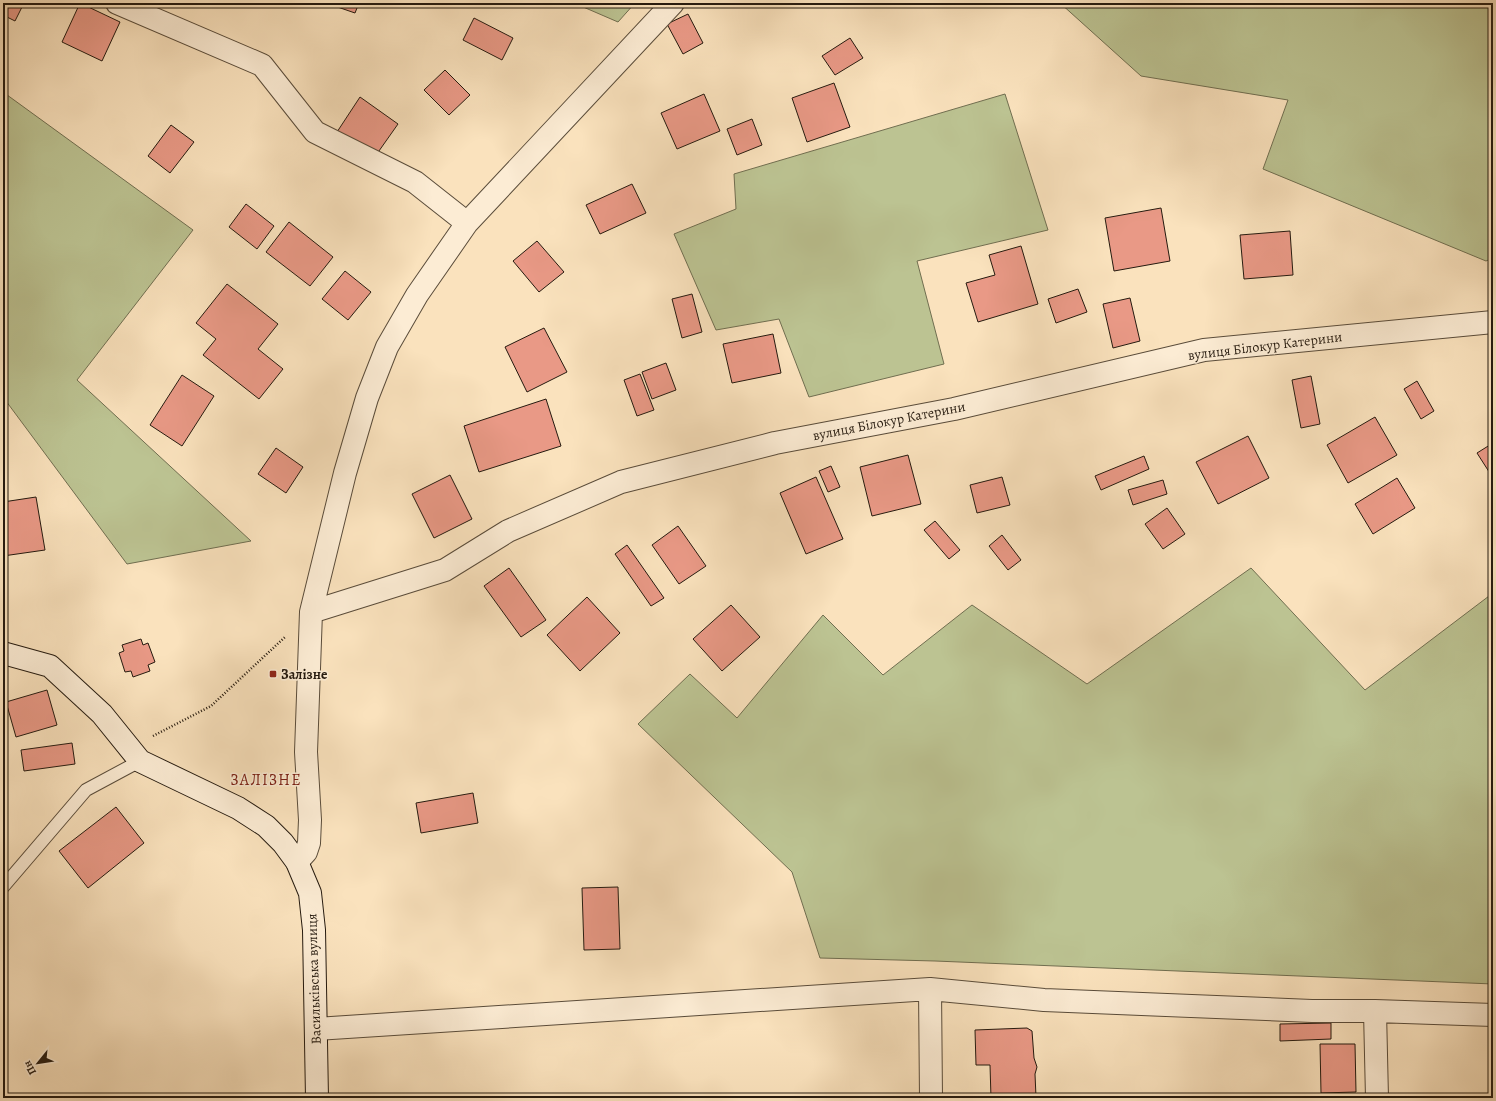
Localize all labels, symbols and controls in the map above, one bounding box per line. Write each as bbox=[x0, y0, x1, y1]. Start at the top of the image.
street label: вулиця Білокур Катерини bbox=[1187, 327, 1343, 365]
street label: вулиця Білокур Катерини bbox=[811, 397, 967, 445]
place label: Залізне bbox=[281, 665, 328, 684]
marker: Залізне bbox=[268, 669, 278, 679]
district label: ЗАЛІЗНЕ bbox=[230, 769, 302, 791]
street label: Васильківська вулиця bbox=[302, 913, 326, 1045]
north arrow bbox=[18, 1043, 58, 1083]
text: Пн bbox=[19, 1057, 40, 1078]

